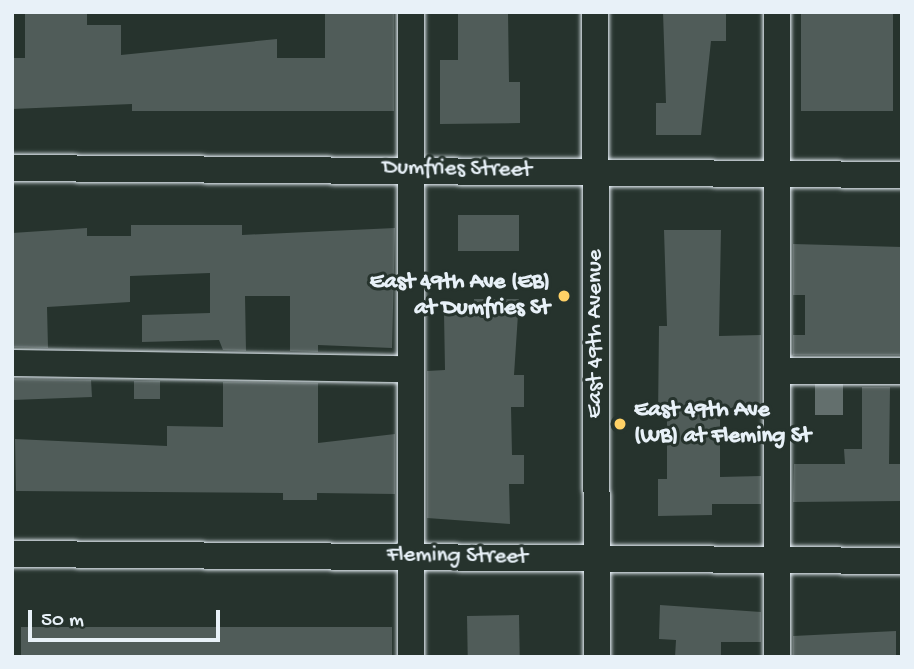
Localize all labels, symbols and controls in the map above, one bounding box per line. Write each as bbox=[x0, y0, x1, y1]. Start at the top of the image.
street label: Dumfries Street bbox=[382, 155, 532, 185]
street label: East 49th Avenue bbox=[582, 249, 610, 419]
place label: East 49th Ave (EB) at Dumfries St bbox=[370, 269, 550, 323]
marker: East 49th Ave (EB) at Dumfries St bbox=[556, 288, 572, 304]
place label: East 49th Ave (WB) at Fleming St bbox=[634, 397, 811, 451]
marker: East 49th Ave (WB) at Fleming St bbox=[612, 416, 628, 432]
street label: Fleming Street bbox=[386, 542, 528, 572]
scale bar bbox=[32, 596, 224, 640]
text: 50 m bbox=[41, 609, 84, 634]

